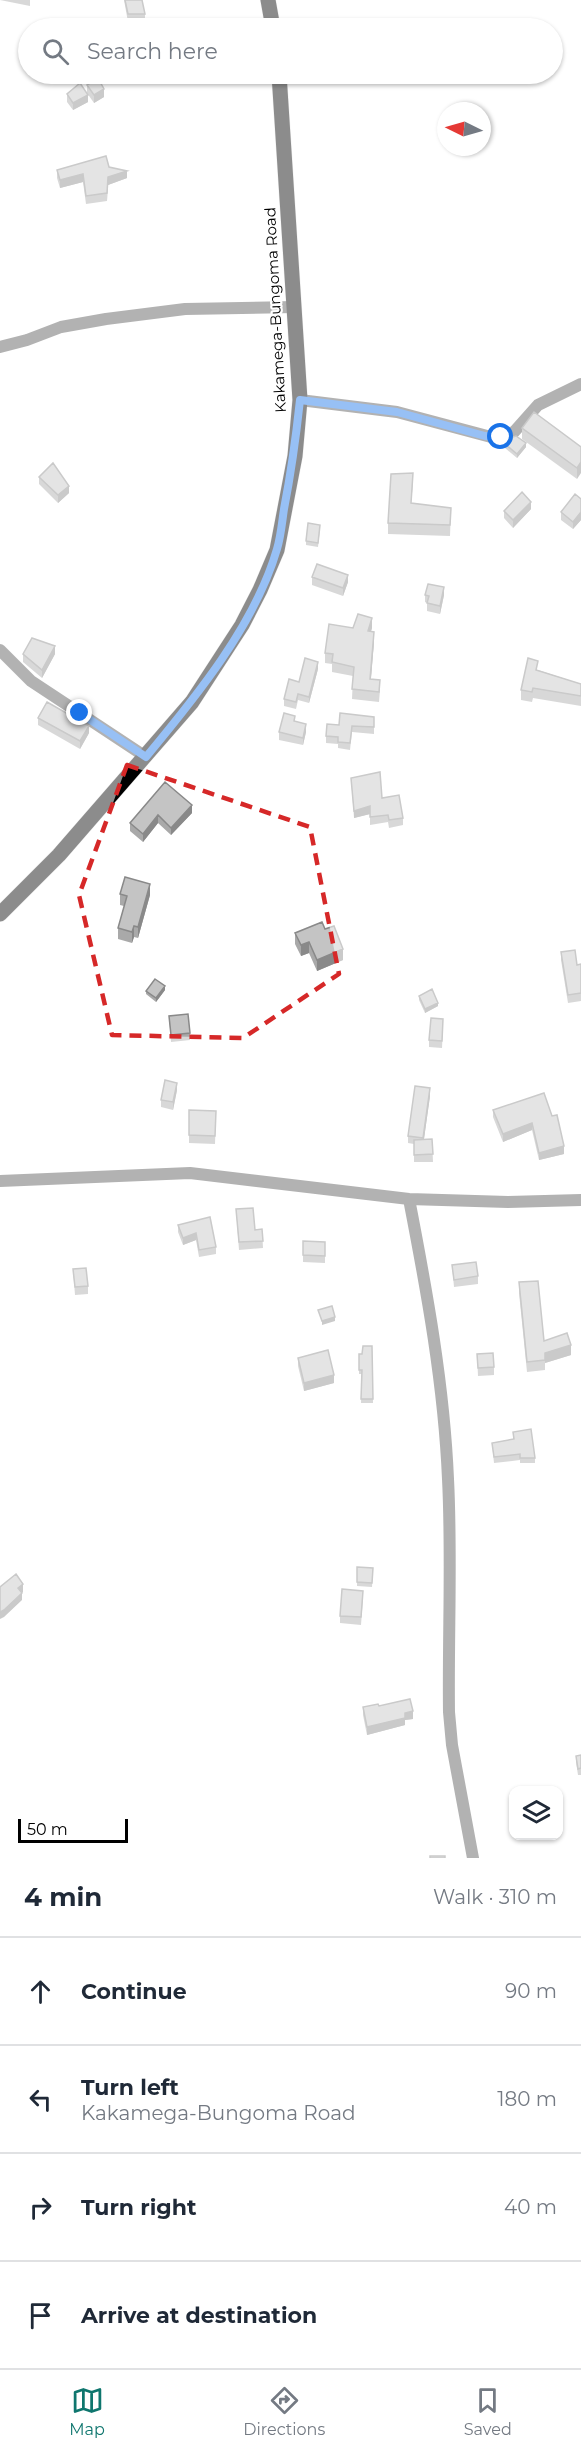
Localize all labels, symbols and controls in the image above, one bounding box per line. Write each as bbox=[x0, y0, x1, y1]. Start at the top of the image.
search box bbox=[18, 18, 563, 84]
icon: search bbox=[39, 35, 72, 68]
text: Search here bbox=[87, 38, 218, 65]
north arrow bbox=[437, 102, 491, 156]
street label: Kakamega-Bungoma Road bbox=[260, 207, 290, 413]
route start bbox=[487, 423, 513, 449]
route end bbox=[66, 699, 92, 725]
map controls bbox=[509, 1786, 563, 1840]
button: layers bbox=[509, 1786, 563, 1840]
scale bar bbox=[18, 1816, 128, 1844]
text: 50 m bbox=[27, 1820, 68, 1839]
text: 4 min bbox=[24, 1881, 102, 1913]
text: Walk · 310 m bbox=[433, 1885, 557, 1909]
icon: ahead bbox=[24, 1975, 57, 2008]
text: Continue bbox=[81, 1978, 187, 2005]
text: 90 m bbox=[505, 1979, 557, 2003]
text: Turn left bbox=[81, 2074, 179, 2101]
icon: left bbox=[24, 2083, 57, 2116]
text: 180 m bbox=[497, 2087, 557, 2111]
text: Kakamega-Bungoma Road bbox=[81, 2101, 356, 2125]
icon: right bbox=[24, 2191, 57, 2224]
text: Turn right bbox=[81, 2194, 196, 2221]
text: 40 m bbox=[504, 2195, 557, 2219]
icon: arrive bbox=[24, 2299, 57, 2332]
text: Arrive at destination bbox=[81, 2302, 317, 2329]
tab: Map bbox=[69, 2384, 105, 2439]
tab: Directions bbox=[243, 2384, 325, 2439]
tab: Saved bbox=[464, 2384, 512, 2439]

